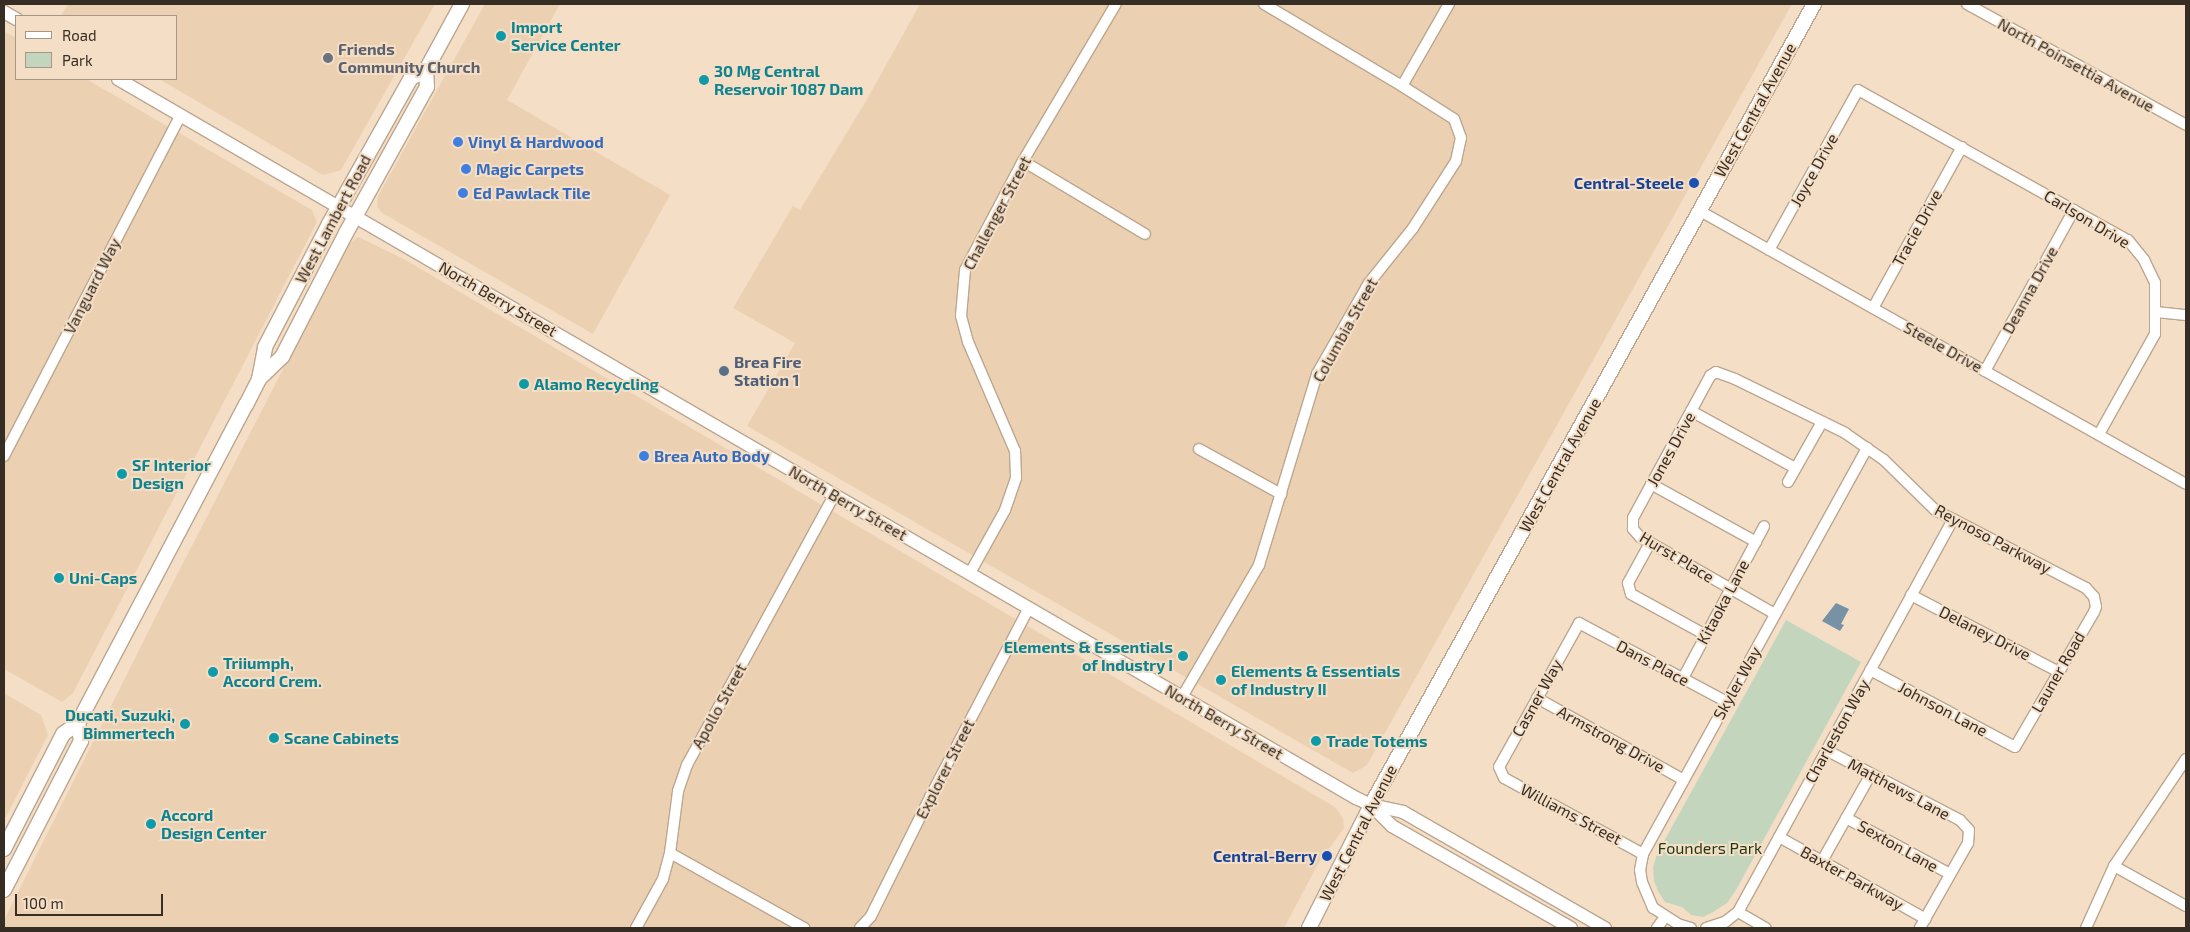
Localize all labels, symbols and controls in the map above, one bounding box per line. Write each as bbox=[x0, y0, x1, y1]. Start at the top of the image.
street label: North Poinsettia Avenue bbox=[1994, 14, 2158, 116]
legend bbox=[15, 15, 178, 80]
place label: Import Service Center bbox=[511, 17, 621, 55]
text: Road bbox=[62, 26, 97, 44]
marker: Import Service Center bbox=[495, 30, 507, 42]
place label: Friends Community Church bbox=[338, 39, 481, 77]
street label: West Central Avenue bbox=[1710, 39, 1800, 181]
text: Park bbox=[62, 51, 93, 69]
marker: Friends Community Church bbox=[322, 52, 334, 64]
place label: 30 Mg Central Reservoir 1087 Dam bbox=[714, 61, 864, 99]
marker: 30 Mg Central Reservoir 1087 Dam bbox=[698, 74, 710, 86]
street label: Joyce Drive bbox=[1786, 130, 1842, 210]
place label: Vinyl & Hardwood bbox=[468, 132, 604, 152]
marker: Vinyl & Hardwood bbox=[452, 136, 464, 148]
street label: West Lambert Road bbox=[291, 151, 375, 287]
street label: Challenger Street bbox=[959, 153, 1035, 273]
place label: Magic Carpets bbox=[476, 159, 584, 179]
marker: Magic Carpets bbox=[460, 163, 472, 175]
place label: Central-Steele bbox=[1574, 173, 1684, 193]
marker: Central-Steele bbox=[1688, 177, 1700, 189]
place label: Ed Pawlack Tile bbox=[473, 183, 591, 203]
street label: Tracie Drive bbox=[1888, 186, 1946, 270]
street label: Carlson Drive bbox=[2040, 186, 2134, 252]
marker: Ed Pawlack Tile bbox=[457, 187, 469, 199]
street label: Vanguard Way bbox=[60, 235, 124, 337]
street label: Deanna Drive bbox=[1998, 243, 2062, 337]
street label: North Berry Street bbox=[435, 257, 561, 341]
street label: Columbia Street bbox=[1308, 275, 1382, 385]
street label: Steele Drive bbox=[1900, 318, 1986, 376]
place label: Brea Fire Station 1 bbox=[734, 352, 802, 390]
marker: Brea Fire Station 1 bbox=[718, 365, 730, 377]
place label: Alamo Recycling bbox=[534, 374, 659, 394]
marker: Alamo Recycling bbox=[518, 378, 530, 390]
street label: West Central Avenue bbox=[1515, 394, 1605, 536]
street label: Jones Drive bbox=[1643, 408, 1699, 490]
place label: Brea Auto Body bbox=[654, 446, 770, 466]
marker: Brea Auto Body bbox=[638, 450, 650, 462]
place label: SF Interior Design bbox=[132, 455, 211, 493]
street label: North Berry Street bbox=[785, 461, 911, 545]
marker: SF Interior Design bbox=[116, 468, 128, 480]
street label: Reynoso Parkway bbox=[1932, 500, 2054, 578]
street label: Hurst Place bbox=[1636, 527, 1718, 587]
street label: Kitaoka Lane bbox=[1693, 557, 1753, 647]
place label: Uni-Caps bbox=[69, 568, 137, 588]
marker: Uni-Caps bbox=[53, 572, 65, 584]
street label: Delaney Drive bbox=[1936, 602, 2034, 664]
street label: Launer Road bbox=[2027, 628, 2089, 716]
street label: Dans Place bbox=[1613, 636, 1693, 690]
place label: Elements & Essentials of Industry I bbox=[1004, 637, 1173, 675]
street label: Skyler Way bbox=[1709, 643, 1765, 723]
marker: Elements & Essentials of Industry I bbox=[1177, 650, 1189, 662]
place label: Triiumph, Accord Crem. bbox=[223, 653, 322, 691]
street label: Casner Way bbox=[1508, 656, 1566, 740]
street label: Apollo Street bbox=[688, 660, 750, 752]
place label: Elements & Essentials of Industry II bbox=[1231, 661, 1400, 699]
marker: Triiumph, Accord Crem. bbox=[207, 666, 219, 678]
marker: Elements & Essentials of Industry II bbox=[1215, 674, 1227, 686]
street label: Charleston Way bbox=[1801, 676, 1873, 786]
street label: Johnson Lane bbox=[1895, 677, 1991, 741]
street label: North Berry Street bbox=[1161, 680, 1287, 764]
street label: Armstrong Drive bbox=[1554, 702, 1668, 776]
place label: Ducati, Suzuki, Bimmertech bbox=[65, 705, 175, 743]
street label: Explorer Street bbox=[912, 716, 978, 822]
marker: Ducati, Suzuki, Bimmertech bbox=[179, 718, 191, 730]
place label: Scane Cabinets bbox=[284, 728, 399, 748]
place label: Trade Totems bbox=[1326, 731, 1428, 751]
marker: Scane Cabinets bbox=[268, 732, 280, 744]
marker: Trade Totems bbox=[1310, 735, 1322, 747]
street label: Matthews Lane bbox=[1845, 754, 1953, 824]
street label: West Central Avenue bbox=[1315, 761, 1401, 905]
street label: Williams Street bbox=[1517, 779, 1625, 849]
place label: Accord Design Center bbox=[161, 805, 267, 843]
street label: Sexton Lane bbox=[1854, 816, 1942, 876]
marker: Accord Design Center bbox=[145, 818, 157, 830]
park label: Founders Park bbox=[1658, 838, 1762, 858]
street label: Baxter Parkway bbox=[1797, 842, 1907, 914]
place label: Central-Berry bbox=[1213, 846, 1317, 866]
marker: Central-Berry bbox=[1321, 850, 1333, 862]
scale bar bbox=[18, 884, 165, 916]
text: 100 m bbox=[23, 894, 64, 912]

